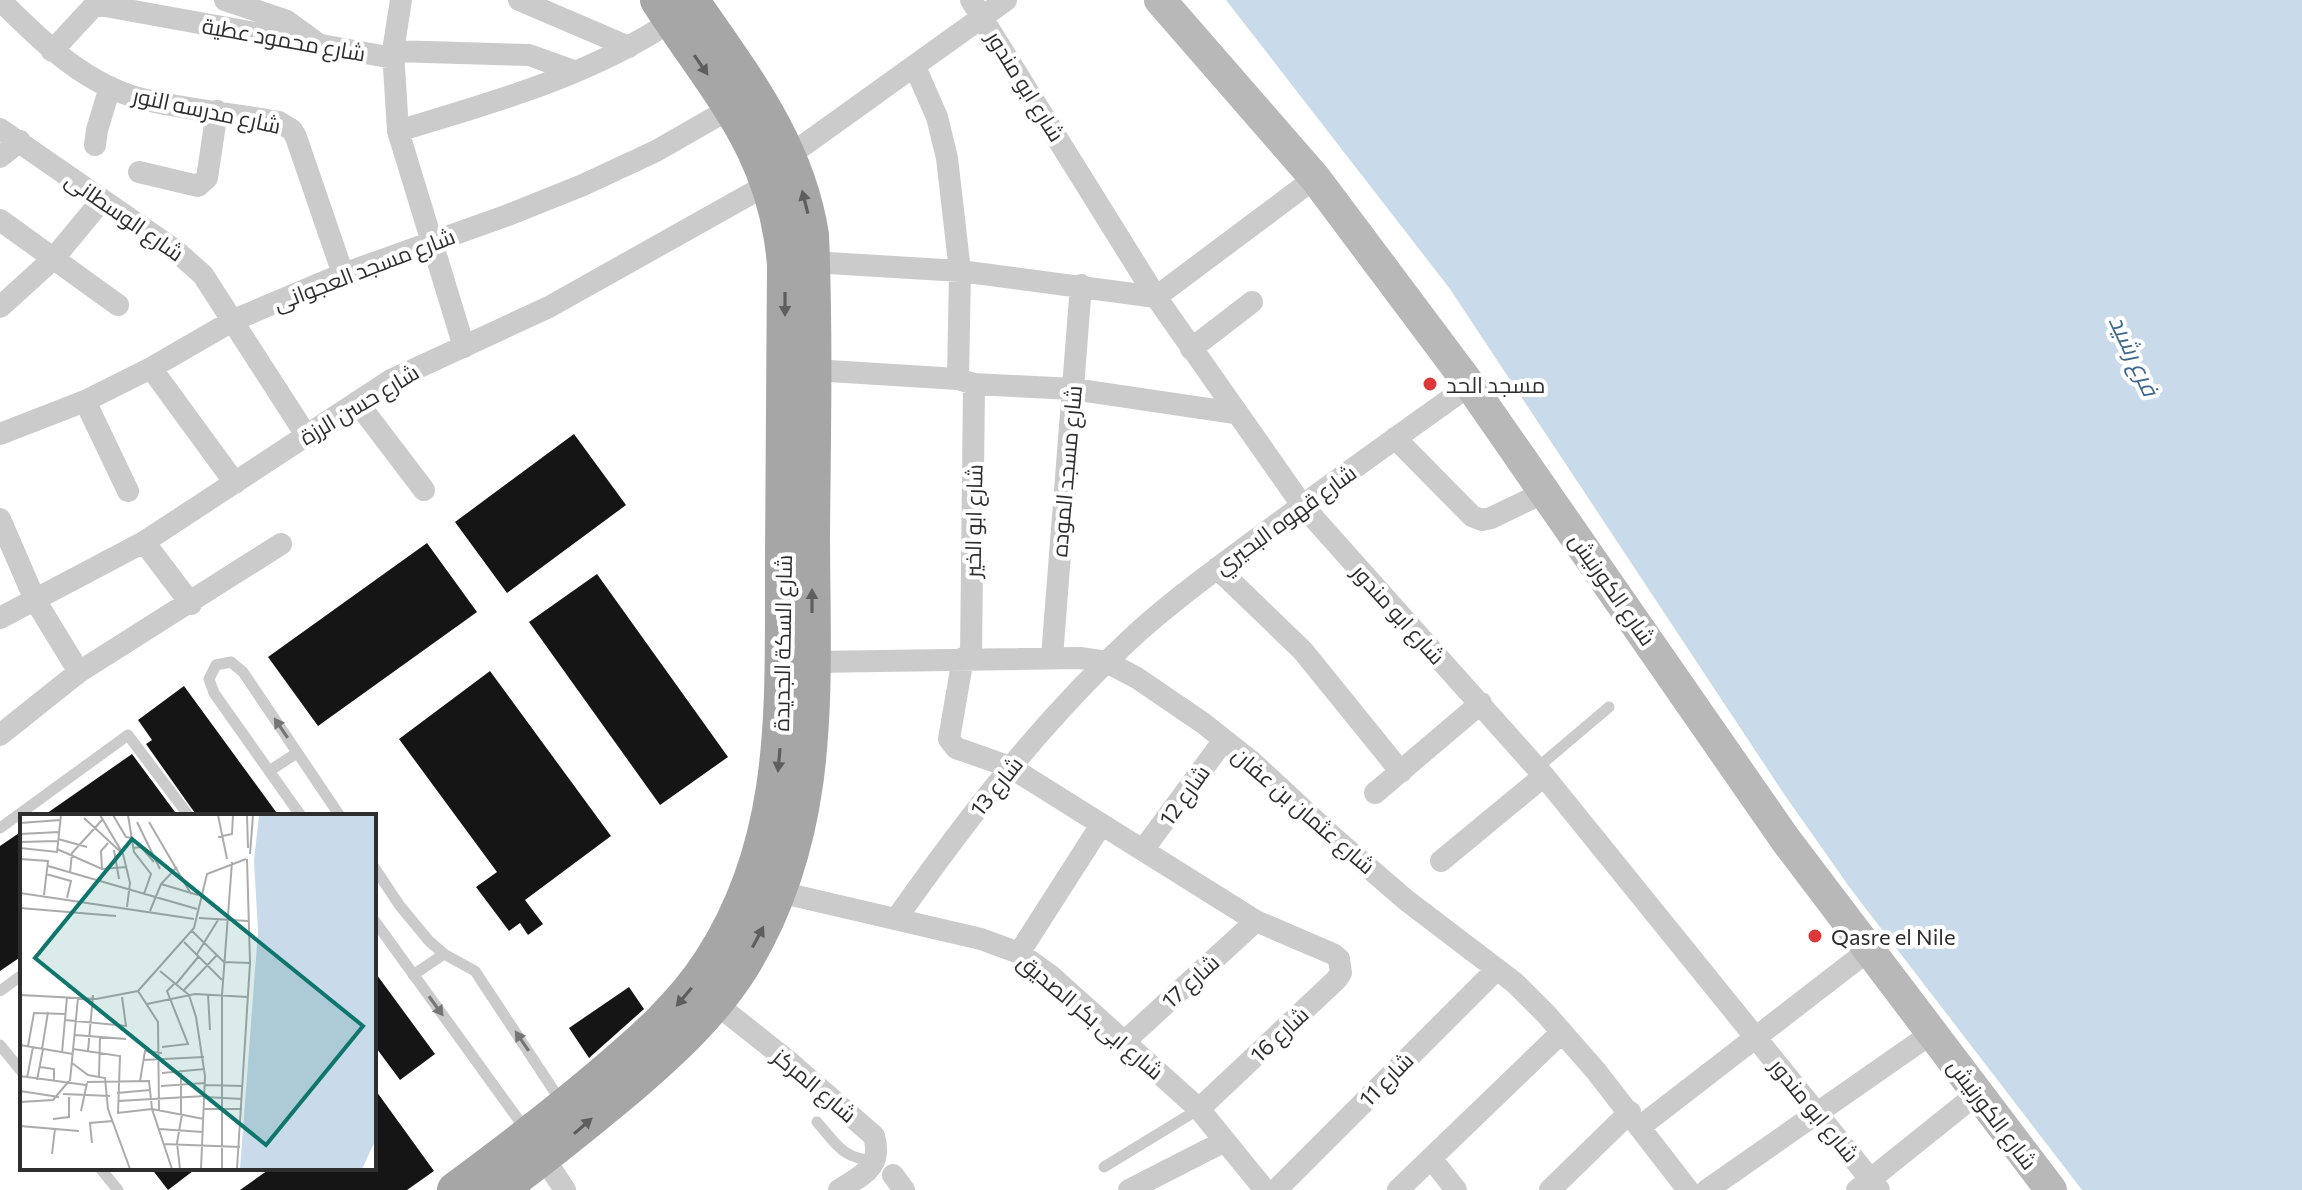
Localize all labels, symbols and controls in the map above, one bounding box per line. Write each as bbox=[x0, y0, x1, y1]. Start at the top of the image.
street label: شارع محمود عطية bbox=[200, 11, 368, 69]
street label: شارع ابو مندور bbox=[978, 24, 1071, 148]
one-way arrow bbox=[693, 54, 708, 75]
street label: شارع مدرسه النور bbox=[128, 81, 283, 141]
street label: شارع الوسطانى bbox=[60, 165, 189, 268]
one-way arrow bbox=[798, 189, 811, 214]
street label: شارع مسجد العجوانى bbox=[269, 222, 459, 318]
one-way arrow bbox=[779, 292, 791, 317]
water label: فرع رشيد bbox=[2101, 310, 2167, 403]
street label: شارع حسن الرزة bbox=[294, 358, 425, 452]
place label: مسجد الحد bbox=[1446, 371, 1545, 398]
marker: مسجد الحد bbox=[1421, 375, 1439, 393]
street label: شارع مسجد الموده bbox=[1045, 384, 1089, 558]
street label: شارع قهوه البحيري bbox=[1209, 458, 1364, 583]
street label: شارع ابو الخير bbox=[958, 464, 989, 580]
street label: شارع الكورنيش bbox=[1563, 527, 1662, 652]
street label: شارع السكة الجديدة bbox=[767, 554, 799, 732]
street label: شارع ابو مندور bbox=[1344, 557, 1451, 671]
one-way arrow bbox=[806, 588, 818, 613]
one-way arrow bbox=[274, 717, 288, 739]
street label: شارع عثمان بن عفان bbox=[1226, 741, 1381, 881]
one-way arrow bbox=[772, 748, 785, 773]
street label: شارع 13 bbox=[964, 751, 1030, 822]
street label: شارع 12 bbox=[1153, 759, 1217, 832]
inset map bbox=[20, 814, 376, 1170]
place label: Qasre el Nile bbox=[1831, 923, 1956, 950]
one-way arrow bbox=[752, 925, 765, 948]
marker: Qasre el Nile bbox=[1806, 927, 1824, 945]
street label: شارع ابى بكر الصديق bbox=[1012, 947, 1169, 1086]
street label: شارع 17 bbox=[1156, 948, 1226, 1015]
one-way arrow bbox=[676, 987, 693, 1007]
one-way arrow bbox=[427, 996, 443, 1016]
street label: شارع 16 bbox=[1244, 1000, 1315, 1069]
one-way arrow bbox=[515, 1031, 530, 1052]
street label: شارع المركز bbox=[765, 1041, 862, 1129]
street label: شارع 11 bbox=[1353, 1046, 1420, 1113]
street label: شارع ابو مندور bbox=[1762, 1051, 1865, 1169]
street label: شارع الكورنيش bbox=[1941, 1053, 2043, 1176]
one-way arrow bbox=[573, 1118, 593, 1135]

